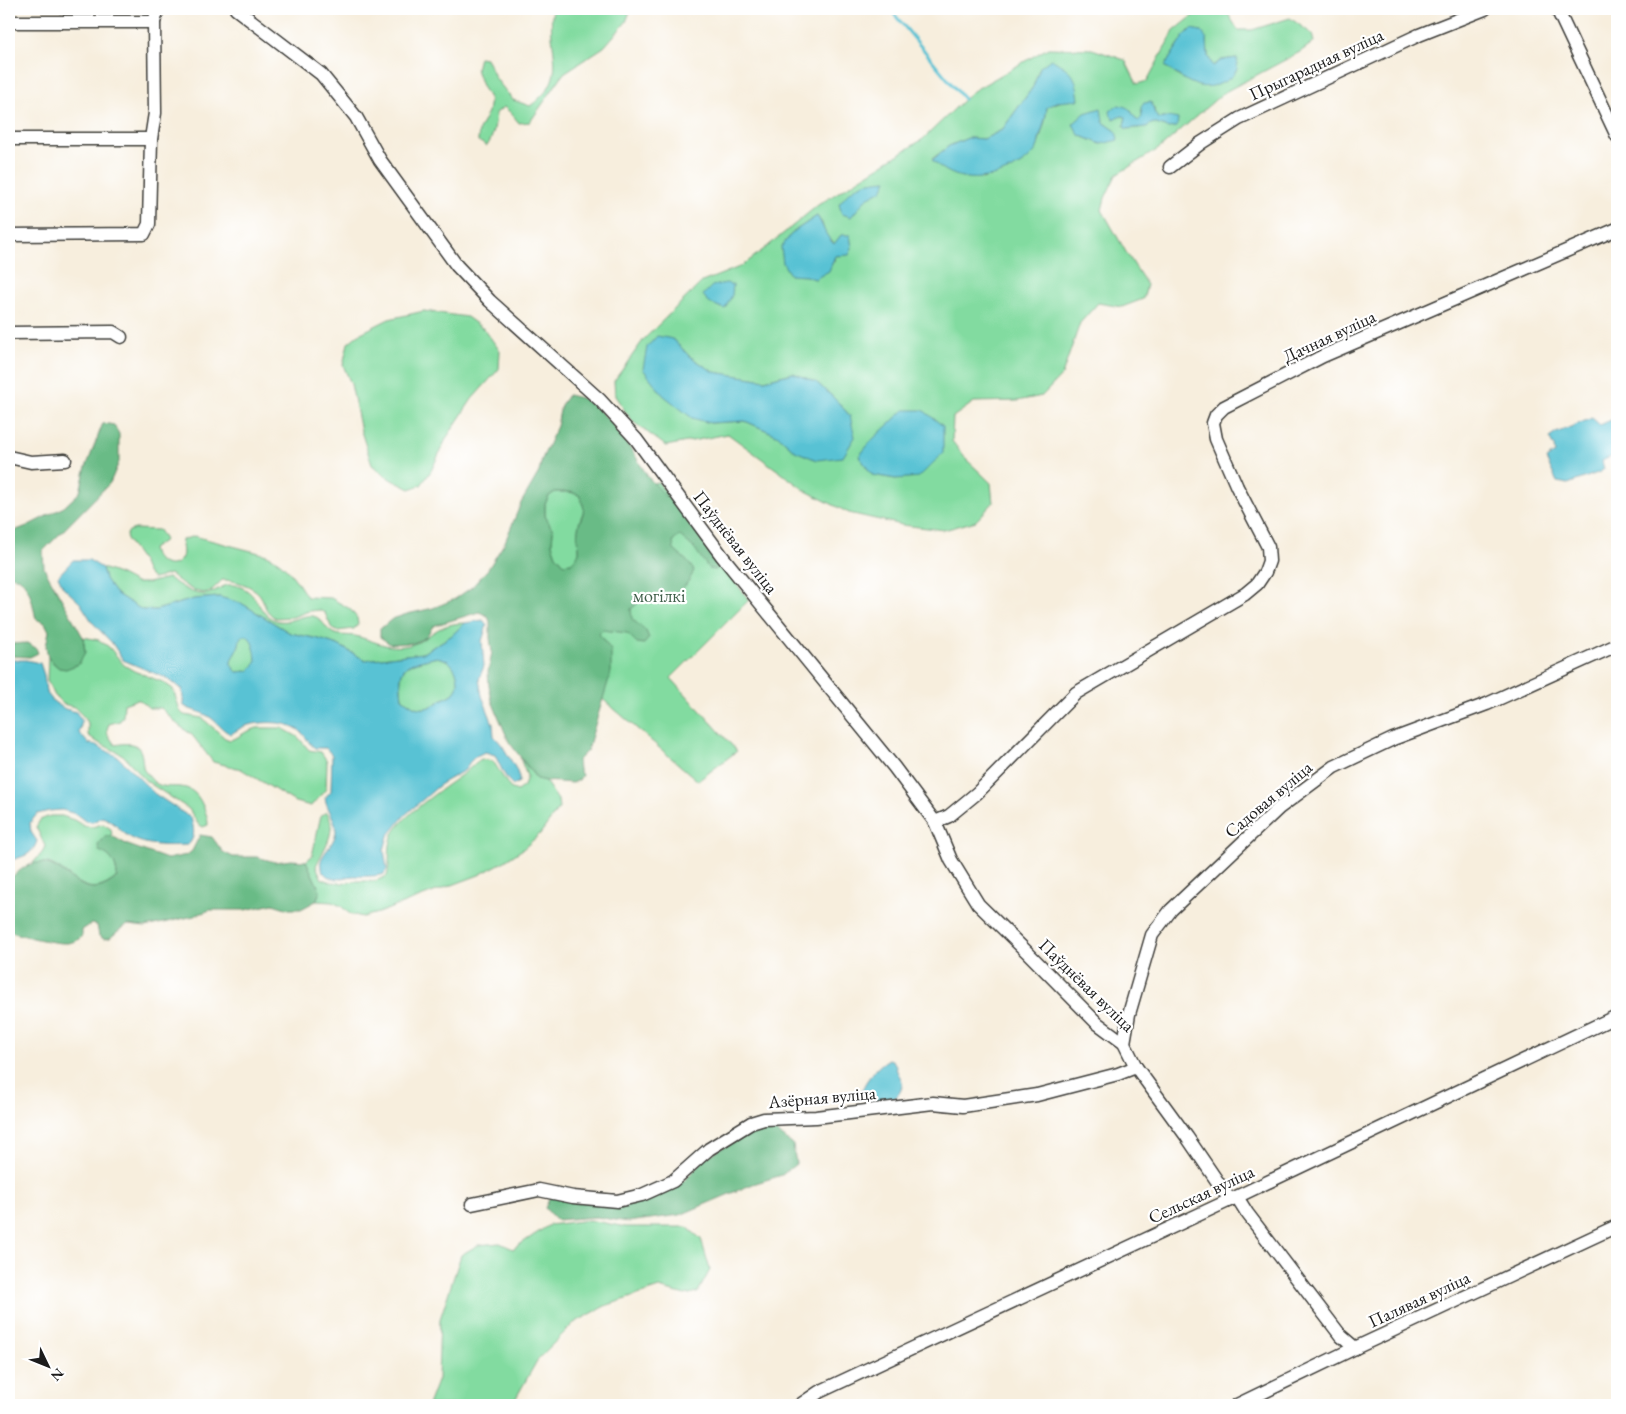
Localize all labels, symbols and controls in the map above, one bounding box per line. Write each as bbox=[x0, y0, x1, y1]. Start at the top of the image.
street label: Прыгарадная вуліца bbox=[1245, 22, 1388, 105]
street label: Дачная вуліца bbox=[1279, 304, 1380, 368]
street label: Паўднёвая вуліца bbox=[689, 486, 784, 599]
park label: могілкі bbox=[633, 584, 686, 607]
street label: Садовая вуліца bbox=[1219, 755, 1317, 842]
street label: Паўднёвая вуліца bbox=[1034, 933, 1140, 1037]
street label: Азёрная вуліца bbox=[766, 1081, 878, 1113]
street label: Сельская вуліца bbox=[1144, 1159, 1258, 1229]
street label: Палявая вуліца bbox=[1364, 1265, 1474, 1333]
north arrow bbox=[22, 1342, 72, 1392]
text: N bbox=[47, 1365, 68, 1386]

